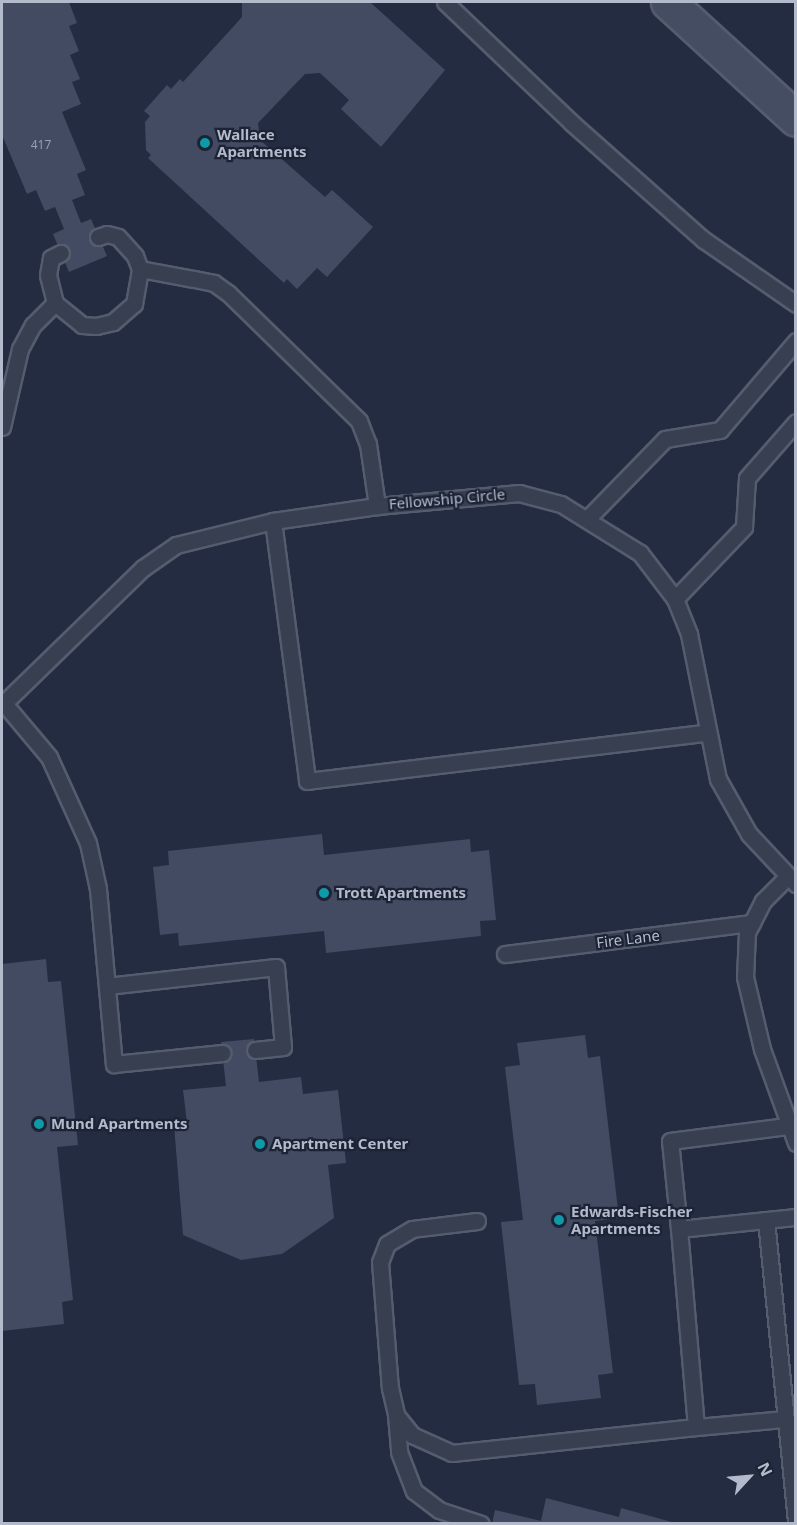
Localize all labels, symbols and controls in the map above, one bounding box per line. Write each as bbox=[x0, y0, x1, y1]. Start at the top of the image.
place label: Wallace Apartments bbox=[217, 125, 306, 160]
marker: Wallace Apartments bbox=[198, 136, 212, 150]
house number: 417 bbox=[31, 138, 51, 152]
street label: Fellowship Circle bbox=[388, 485, 506, 513]
place label: Trott Apartments bbox=[336, 884, 466, 902]
marker: Trott Apartments bbox=[317, 886, 331, 900]
street label: Fire Lane bbox=[595, 926, 661, 952]
place label: Mund Apartments bbox=[51, 1115, 187, 1133]
marker: Mund Apartments bbox=[32, 1117, 46, 1131]
place label: Apartment Center bbox=[272, 1135, 408, 1153]
marker: Apartment Center bbox=[253, 1137, 267, 1151]
place label: Edwards-Fischer Apartments bbox=[571, 1202, 692, 1237]
marker: Edwards-Fischer Apartments bbox=[552, 1213, 566, 1227]
north arrow bbox=[719, 1447, 779, 1507]
text: N bbox=[752, 1458, 778, 1480]

